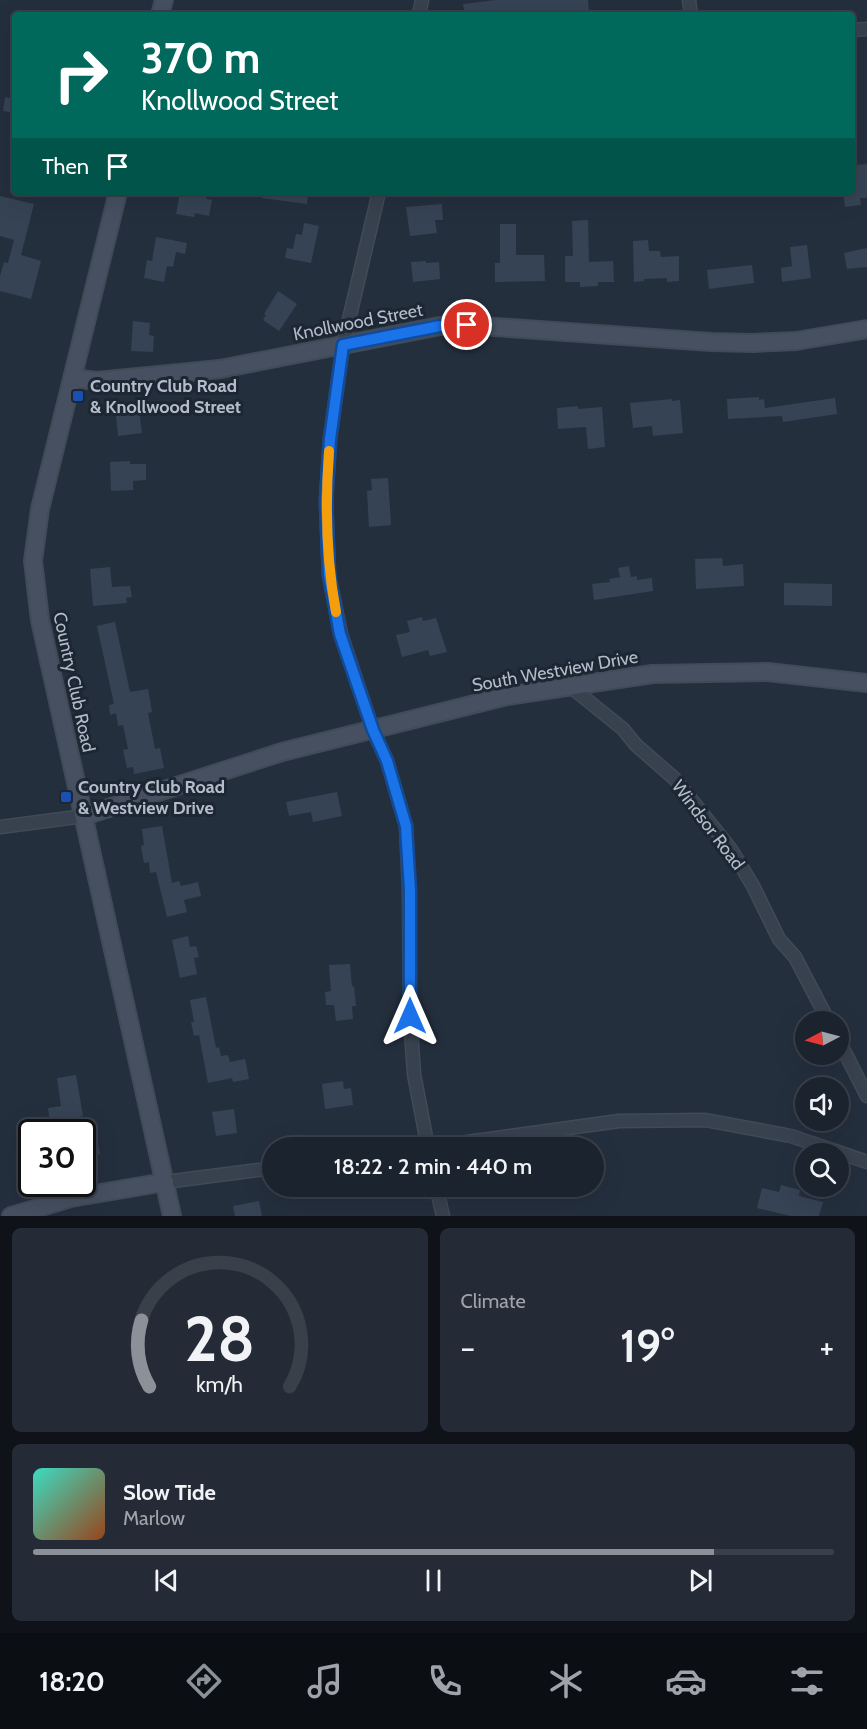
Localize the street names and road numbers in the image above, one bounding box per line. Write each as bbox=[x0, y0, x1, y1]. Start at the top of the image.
street label: Knollwood Street bbox=[291, 299, 425, 345]
street label: Country Club Road bbox=[48, 610, 100, 754]
street label: South Westview Drive bbox=[470, 646, 640, 696]
street label: Windsor Road bbox=[667, 776, 749, 874]

